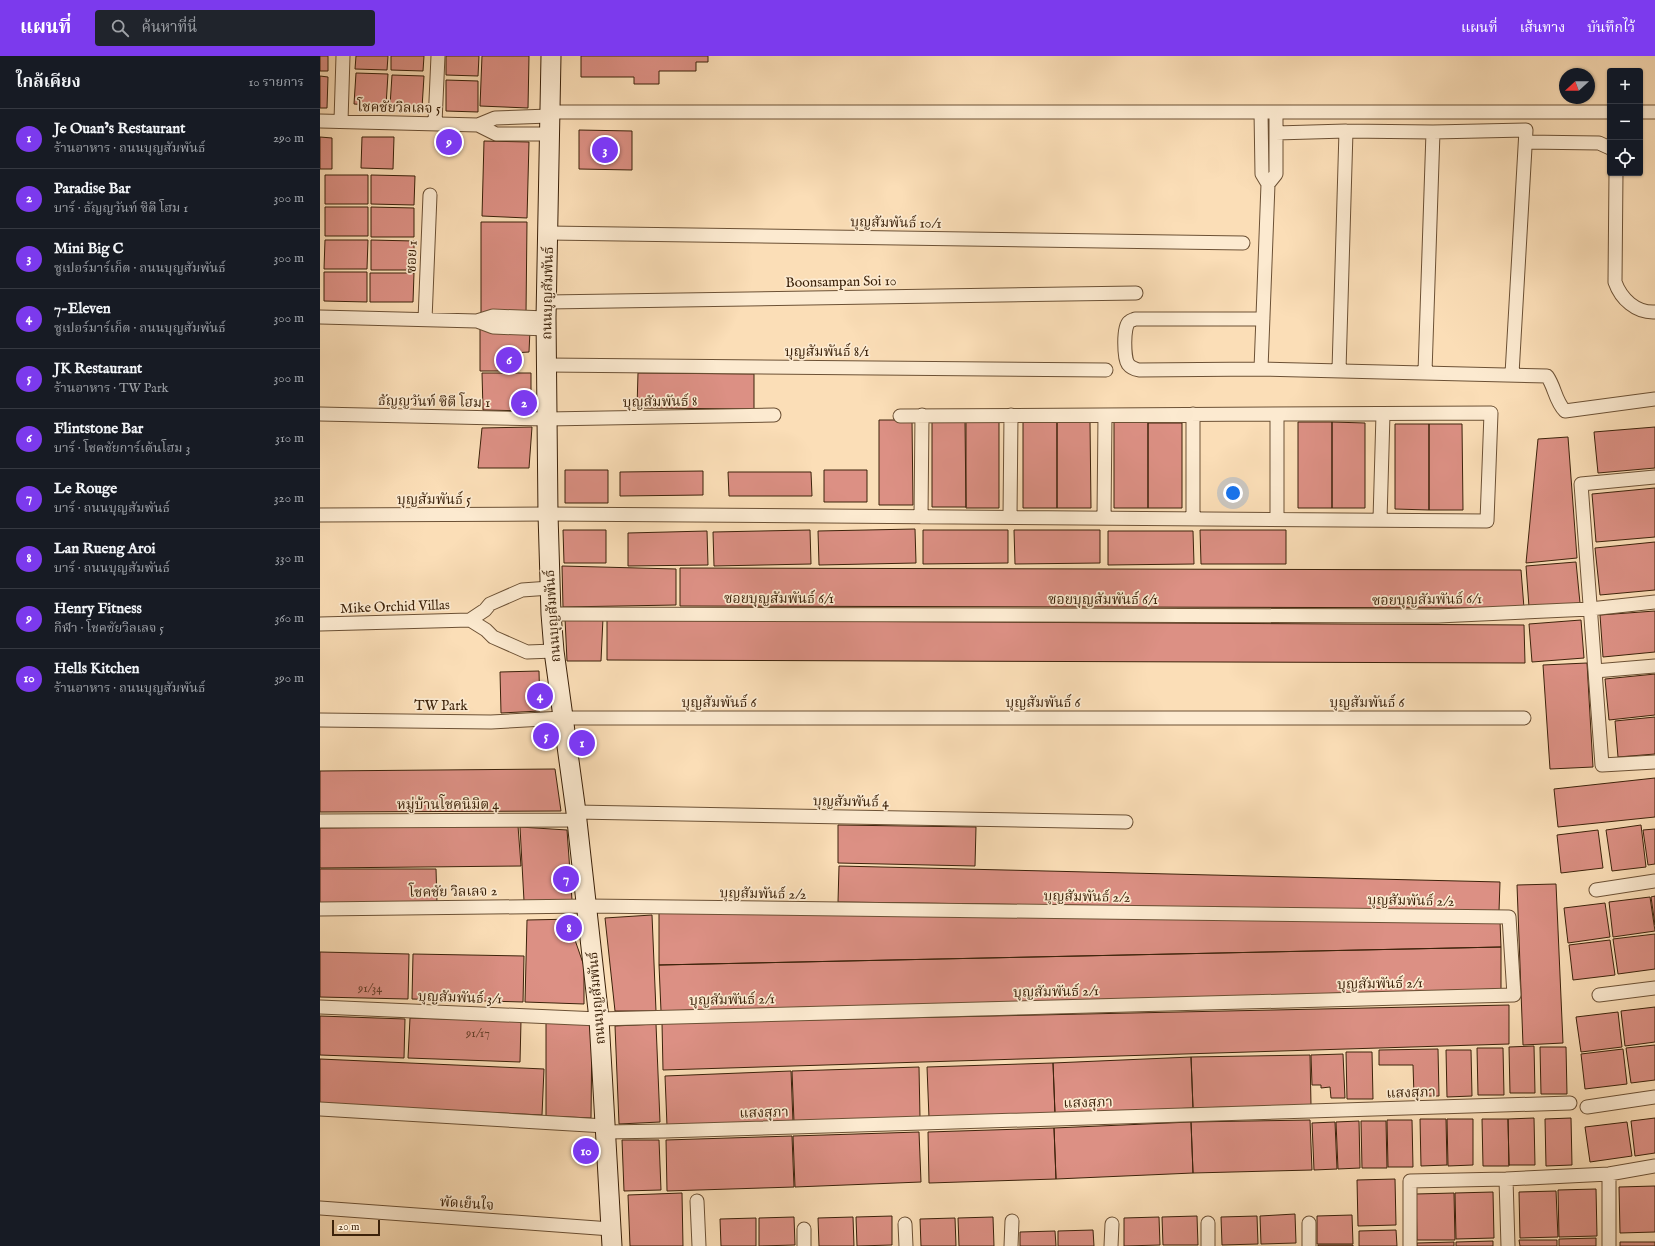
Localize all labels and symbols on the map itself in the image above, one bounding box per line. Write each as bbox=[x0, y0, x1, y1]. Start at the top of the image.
north arrow bbox=[1559, 68, 1595, 104]
street label: โชคชัยวิลเลจ 5 bbox=[356, 96, 441, 118]
pin: 9 bbox=[436, 127, 462, 157]
pin: 3 bbox=[592, 135, 618, 165]
street label: บุญสัมพันธ์ 10/1 bbox=[850, 212, 942, 233]
street label: ซอย 1 bbox=[402, 240, 422, 274]
street label: ถนนบุญสัมพันธ์ bbox=[537, 246, 558, 340]
street label: Boonsampan Soi 10 bbox=[785, 272, 897, 292]
street label: บุญสัมพันธ์ 8/1 bbox=[785, 342, 869, 361]
pin: 6 bbox=[496, 345, 522, 375]
pin: 2 bbox=[511, 388, 537, 418]
street label: ธัญญวันท์ ซิตี โฮม 1 bbox=[378, 390, 490, 412]
street label: บุญสัมพันธ์ 8 bbox=[623, 391, 697, 412]
your location bbox=[1223, 483, 1243, 503]
street label: บุญสัมพันธ์ 5 bbox=[397, 490, 471, 509]
street label: ถนนบุญสัมพันธ์ bbox=[540, 569, 565, 663]
street label: ซอยบุญสัมพันธ์ 6/1 bbox=[724, 589, 834, 608]
street label: ซอยบุญสัมพันธ์ 6/1 bbox=[1372, 589, 1482, 610]
street label: ซอยบุญสัมพันธ์ 6/1 bbox=[1048, 590, 1158, 609]
street label: Mike Orchid Villas bbox=[340, 596, 450, 618]
pin: 4 bbox=[527, 681, 553, 711]
street label: บุญสัมพันธ์ 6 bbox=[681, 693, 758, 712]
street label: บุญสัมพันธ์ 6 bbox=[1005, 693, 1082, 712]
street label: บุญสัมพันธ์ 6 bbox=[1329, 693, 1406, 712]
street label: TW Park bbox=[414, 697, 468, 715]
pin: 5 bbox=[533, 721, 559, 751]
pin: 1 bbox=[569, 728, 595, 758]
street label: บุญสัมพันธ์ 4 bbox=[813, 791, 889, 812]
street label: หมู่บ้านโชคนิมิต 4 bbox=[397, 794, 499, 814]
pin: 7 bbox=[553, 864, 579, 894]
street label: โชคชัย วิลเลจ 2 bbox=[408, 880, 498, 902]
street label: บุญสัมพันธ์ 2/2 bbox=[719, 883, 807, 904]
street label: บุญสัมพันธ์ 2/2 bbox=[1043, 886, 1131, 907]
street label: บุญสัมพันธ์ 2/2 bbox=[1367, 890, 1455, 911]
pin: 8 bbox=[556, 913, 582, 943]
street label: ถนนบุญสัมพันธ์ bbox=[583, 950, 610, 1045]
street label: บุญสัมพันธ์ 2/1 bbox=[1337, 973, 1423, 994]
house number: 91/34 bbox=[357, 981, 382, 996]
street label: บุญสัมพันธ์ 2/1 bbox=[1013, 981, 1099, 1002]
street label: บุญสัมพันธ์ 3/1 bbox=[417, 987, 502, 1008]
street label: บุญสัมพันธ์ 2/1 bbox=[689, 989, 775, 1010]
house number: 91/17 bbox=[465, 1026, 490, 1041]
street label: แสงสุภา bbox=[1386, 1083, 1436, 1103]
street label: แสงสุภา bbox=[1063, 1093, 1113, 1113]
street label: แสงสุภา bbox=[739, 1103, 789, 1123]
pin: 10 bbox=[573, 1136, 599, 1166]
street label: พัดเย็นใจ bbox=[439, 1191, 495, 1215]
scale bar bbox=[332, 1218, 380, 1237]

